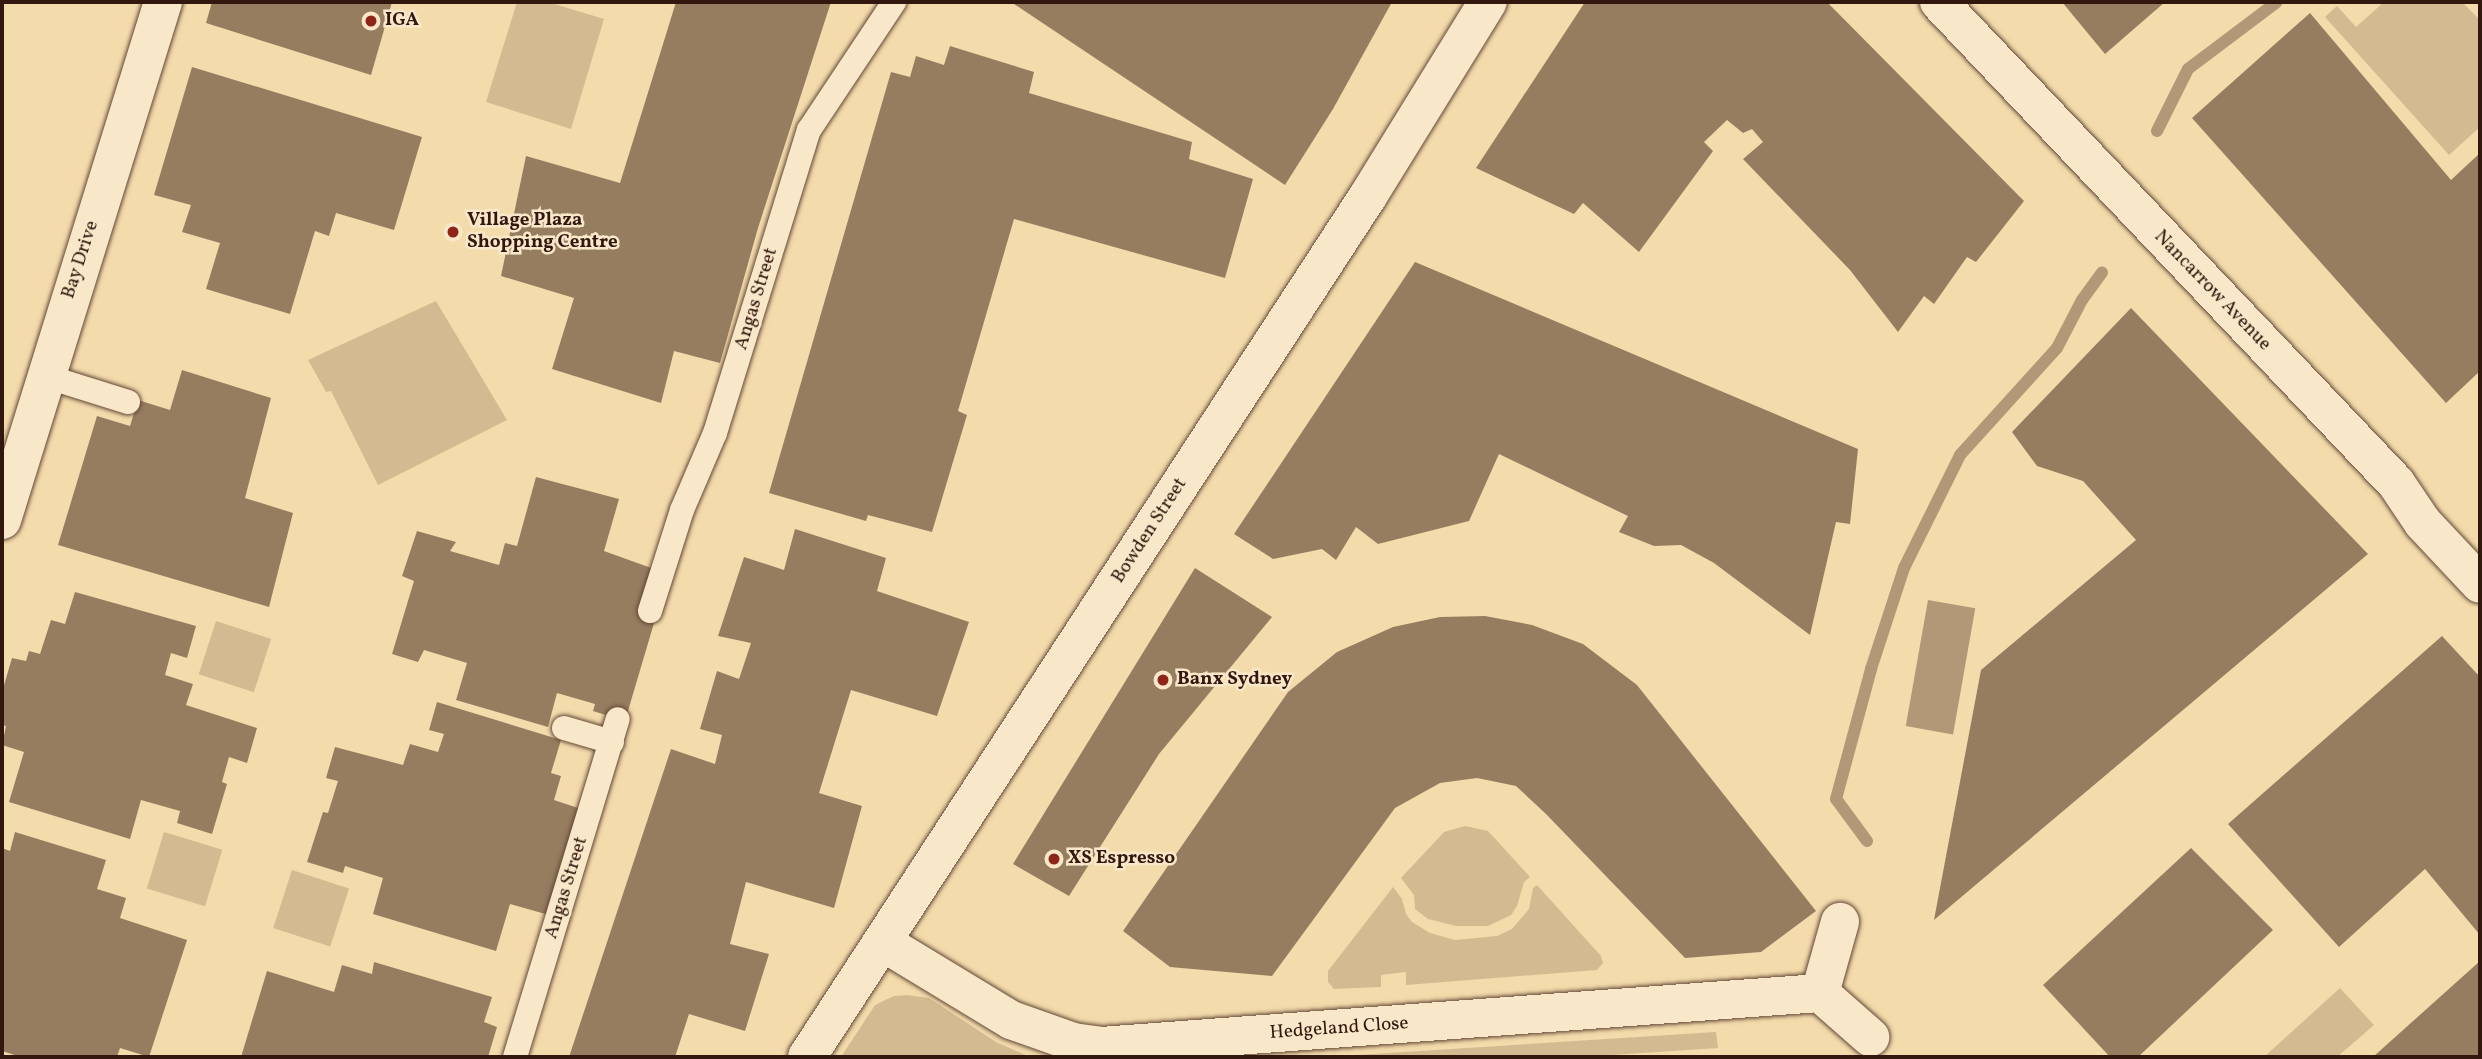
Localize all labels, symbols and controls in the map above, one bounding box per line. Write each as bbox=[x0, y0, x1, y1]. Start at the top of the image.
place label: IGA bbox=[385, 10, 419, 32]
marker: IGA bbox=[363, 13, 379, 29]
place label: Village Plaza Shopping Centre bbox=[467, 210, 618, 254]
street label: Bay Drive bbox=[58, 218, 104, 302]
marker: Village Plaza Shopping Centre bbox=[445, 224, 461, 240]
street label: Nancarrow Avenue bbox=[2148, 226, 2276, 356]
street label: Angas Street bbox=[731, 245, 783, 353]
street label: Bowden Street bbox=[1108, 474, 1192, 588]
place label: Banx Sydney bbox=[1177, 669, 1292, 691]
marker: Banx Sydney bbox=[1155, 672, 1171, 688]
street label: Angas Street bbox=[541, 834, 593, 942]
place label: XS Espresso bbox=[1068, 848, 1175, 870]
marker: XS Espresso bbox=[1046, 851, 1062, 867]
street label: Hedgeland Close bbox=[1269, 1013, 1409, 1045]

